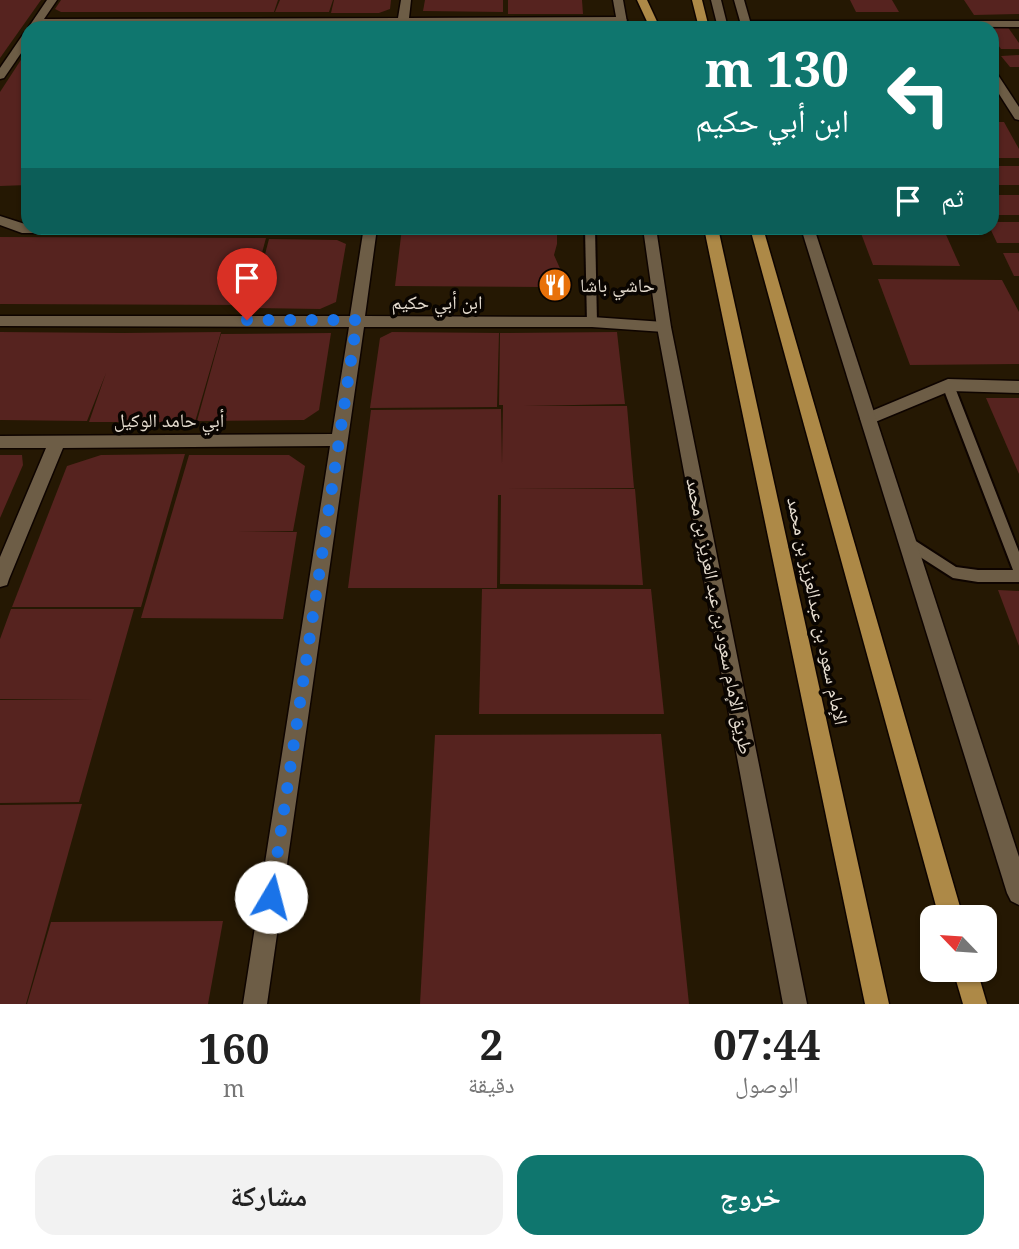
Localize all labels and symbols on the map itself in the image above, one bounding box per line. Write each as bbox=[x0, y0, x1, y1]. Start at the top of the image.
pin bbox=[217, 248, 277, 320]
restaurant icon: حاشي باشا bbox=[536, 266, 574, 304]
place label: حاشي باشا bbox=[580, 272, 655, 301]
street label: ابن أبي حكيم bbox=[391, 289, 483, 318]
street label: أبي حامد الوكيل bbox=[114, 407, 224, 436]
street label: طريق الإمام سعود بن عبد العزيز بن محمد bbox=[679, 476, 760, 757]
street label: الإمام سعود بن عبدالعزيز بن محمد bbox=[780, 495, 855, 727]
position arrow bbox=[234, 860, 308, 934]
north arrow bbox=[920, 905, 998, 982]

